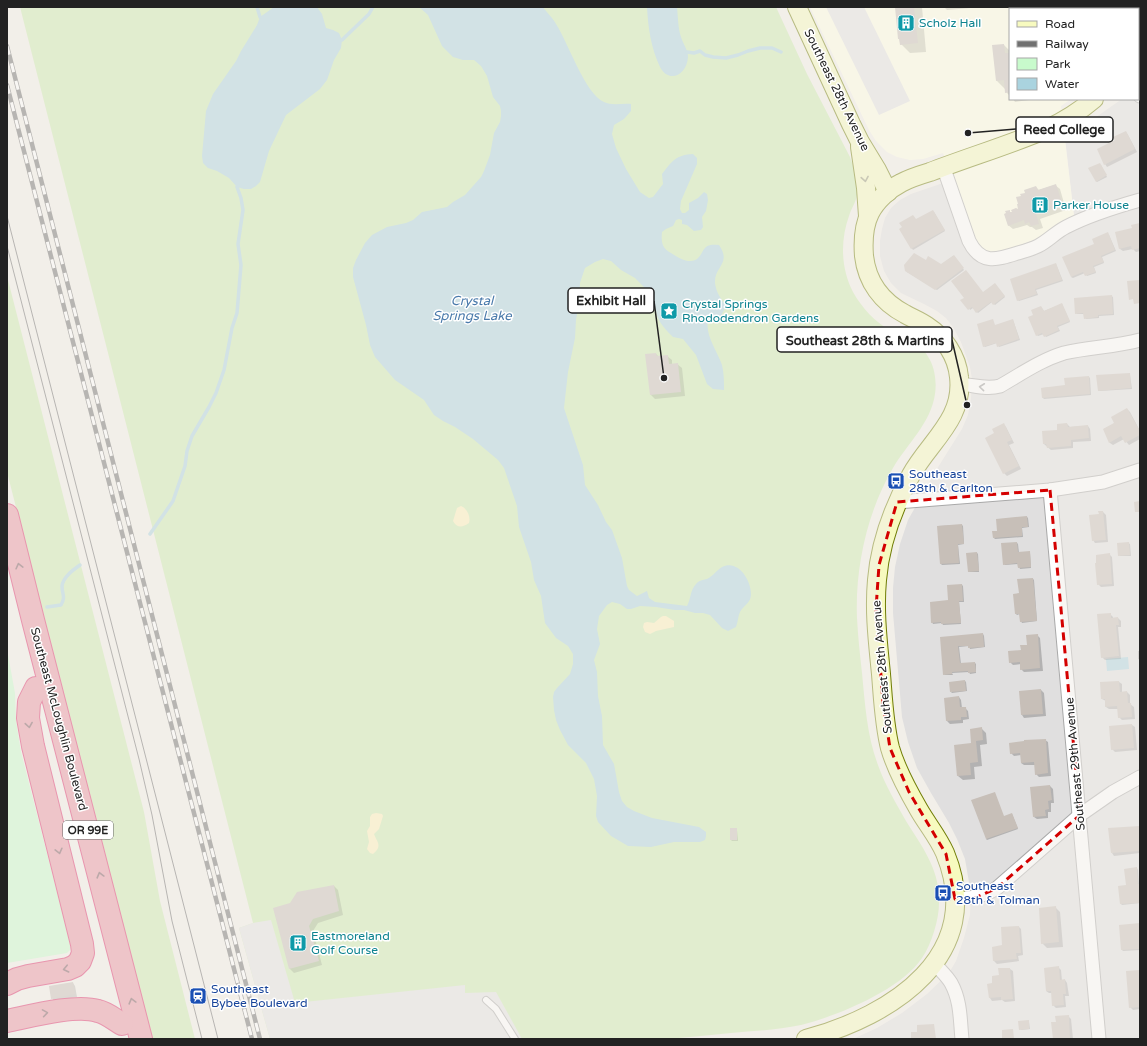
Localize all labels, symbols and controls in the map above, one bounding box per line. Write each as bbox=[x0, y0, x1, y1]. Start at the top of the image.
legend bbox=[1009, 8, 1139, 100]
building icon: Scholz Hall bbox=[896, 13, 916, 33]
place label: Scholz Hall bbox=[919, 16, 981, 30]
text: Road bbox=[1045, 17, 1075, 31]
street label: Southeast 28th Avenue bbox=[801, 27, 873, 153]
text: Railway bbox=[1045, 37, 1089, 51]
text: Park bbox=[1045, 57, 1071, 71]
text: Water bbox=[1045, 77, 1080, 91]
callout: Reed College bbox=[1016, 117, 1113, 142]
text: Reed College bbox=[1023, 122, 1105, 138]
one-way arrow bbox=[860, 176, 869, 182]
building icon: Parker House bbox=[1030, 195, 1050, 215]
place label: Parker House bbox=[1053, 198, 1129, 212]
callout: Exhibit Hall bbox=[568, 288, 654, 313]
water label: Crystal Springs Lake bbox=[432, 293, 512, 324]
text: Exhibit Hall bbox=[576, 293, 646, 309]
place label: Crystal Springs Rhododendron Gardens bbox=[682, 297, 819, 325]
place icon: Crystal Springs Rhododendron Gardens bbox=[659, 301, 679, 321]
callout: Southeast 28th & Martins bbox=[777, 327, 952, 352]
text: Southeast 28th & Martins bbox=[786, 333, 944, 349]
one-way arrow bbox=[979, 383, 985, 392]
place label: Southeast 28th & Carlton bbox=[909, 467, 993, 495]
bus stop icon: Southeast 28th & Carlton bbox=[886, 471, 906, 491]
one-way arrow bbox=[16, 563, 24, 569]
street label: Southeast 28th Avenue bbox=[869, 600, 895, 734]
street label: Southeast McLoughlin Boulevard bbox=[28, 626, 90, 812]
street label: Southeast 29th Avenue bbox=[1062, 697, 1088, 831]
one-way arrow bbox=[25, 722, 33, 728]
road number: OR 99E bbox=[63, 821, 113, 839]
one-way arrow bbox=[54, 848, 63, 855]
one-way arrow bbox=[96, 872, 104, 878]
place label: Southeast 28th & Tolman bbox=[956, 879, 1040, 907]
bus stop icon: Southeast 28th & Tolman bbox=[933, 883, 953, 903]
place label: Eastmoreland Golf Course bbox=[311, 929, 390, 957]
building icon: Eastmoreland Golf Course bbox=[288, 933, 308, 953]
one-way arrow bbox=[62, 964, 69, 973]
place label: Southeast Bybee Boulevard bbox=[211, 982, 307, 1010]
station icon: Southeast Bybee Boulevard bbox=[188, 986, 208, 1006]
one-way arrow bbox=[128, 998, 136, 1004]
one-way arrow bbox=[42, 1009, 48, 1018]

